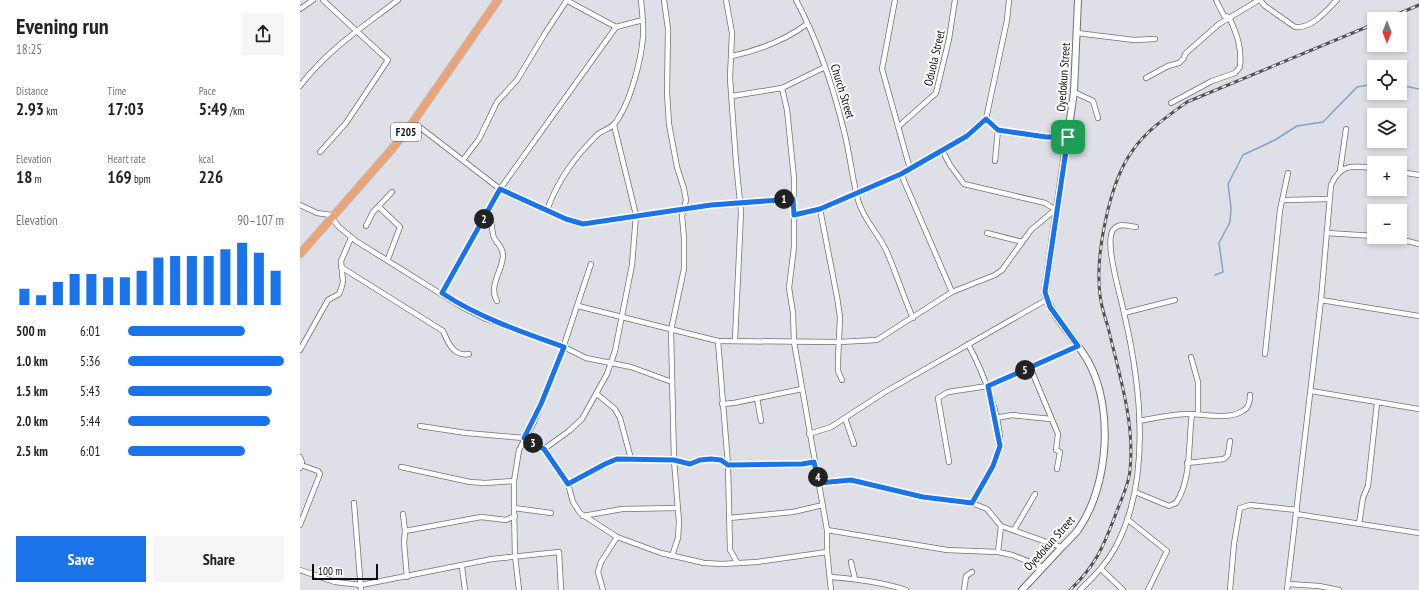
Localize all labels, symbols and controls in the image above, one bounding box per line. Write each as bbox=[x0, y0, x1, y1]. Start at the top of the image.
text: Evening run bbox=[16, 12, 109, 40]
north arrow bbox=[1367, 12, 1407, 52]
map controls bbox=[1367, 12, 1407, 244]
button: share bbox=[242, 13, 284, 55]
street label: Oduola Street bbox=[920, 28, 948, 88]
text: 18:25 bbox=[16, 41, 42, 58]
street label: Oyedokun Street bbox=[1053, 41, 1073, 112]
button: locate bbox=[1367, 60, 1407, 100]
street label: Church Street bbox=[828, 62, 859, 121]
text: Distance bbox=[16, 84, 48, 98]
text: Time bbox=[107, 84, 126, 98]
text: Pace bbox=[199, 84, 216, 98]
text: 2.93 bbox=[16, 98, 44, 120]
text: 17:03 bbox=[107, 98, 144, 120]
text: 5:49 bbox=[199, 98, 227, 120]
text: km bbox=[44, 104, 58, 118]
text: /km bbox=[227, 104, 244, 118]
button: layers bbox=[1367, 108, 1407, 148]
pin bbox=[1051, 120, 1085, 154]
road number: F205 bbox=[391, 123, 421, 141]
icon: arrive bbox=[1057, 126, 1079, 148]
text: Elevation bbox=[16, 152, 51, 166]
text: Heart rate bbox=[107, 152, 146, 166]
text: kcal bbox=[199, 152, 214, 166]
button: + bbox=[1367, 156, 1407, 196]
text: 18 bbox=[16, 166, 32, 188]
text: 169 bbox=[107, 166, 132, 188]
text: 226 bbox=[199, 166, 223, 188]
text: m bbox=[32, 172, 42, 186]
text: bpm bbox=[132, 172, 151, 186]
pin: 1 bbox=[774, 189, 794, 209]
text: 1 bbox=[781, 192, 787, 206]
button: − bbox=[1367, 204, 1407, 244]
pin: 2 bbox=[474, 209, 494, 229]
text: Elevation bbox=[16, 212, 58, 229]
text: 90–107 m bbox=[237, 212, 284, 229]
text: 2 bbox=[481, 212, 487, 226]
text: 500 m bbox=[16, 323, 46, 340]
text: 6:01 bbox=[80, 323, 100, 340]
text: 1.0 km bbox=[16, 353, 48, 370]
text: 5:36 bbox=[80, 353, 100, 370]
pin: 5 bbox=[1015, 360, 1035, 380]
text: 5 bbox=[1022, 363, 1028, 377]
text: 1.5 km bbox=[16, 383, 48, 400]
text: 5:43 bbox=[80, 383, 100, 400]
text: 2.0 km bbox=[16, 413, 48, 430]
text: 5:44 bbox=[80, 413, 100, 430]
pin: 3 bbox=[523, 433, 543, 453]
text: 3 bbox=[530, 436, 536, 450]
text: 2.5 km bbox=[16, 443, 48, 460]
text: 6:01 bbox=[80, 443, 100, 460]
pin: 4 bbox=[808, 467, 828, 487]
text: 4 bbox=[815, 470, 821, 484]
street label: Oyedokun Street bbox=[1020, 512, 1078, 574]
button: Save bbox=[16, 536, 146, 582]
button: Share bbox=[154, 536, 284, 582]
scale bar bbox=[312, 562, 378, 581]
text: 100 m bbox=[318, 564, 342, 578]

